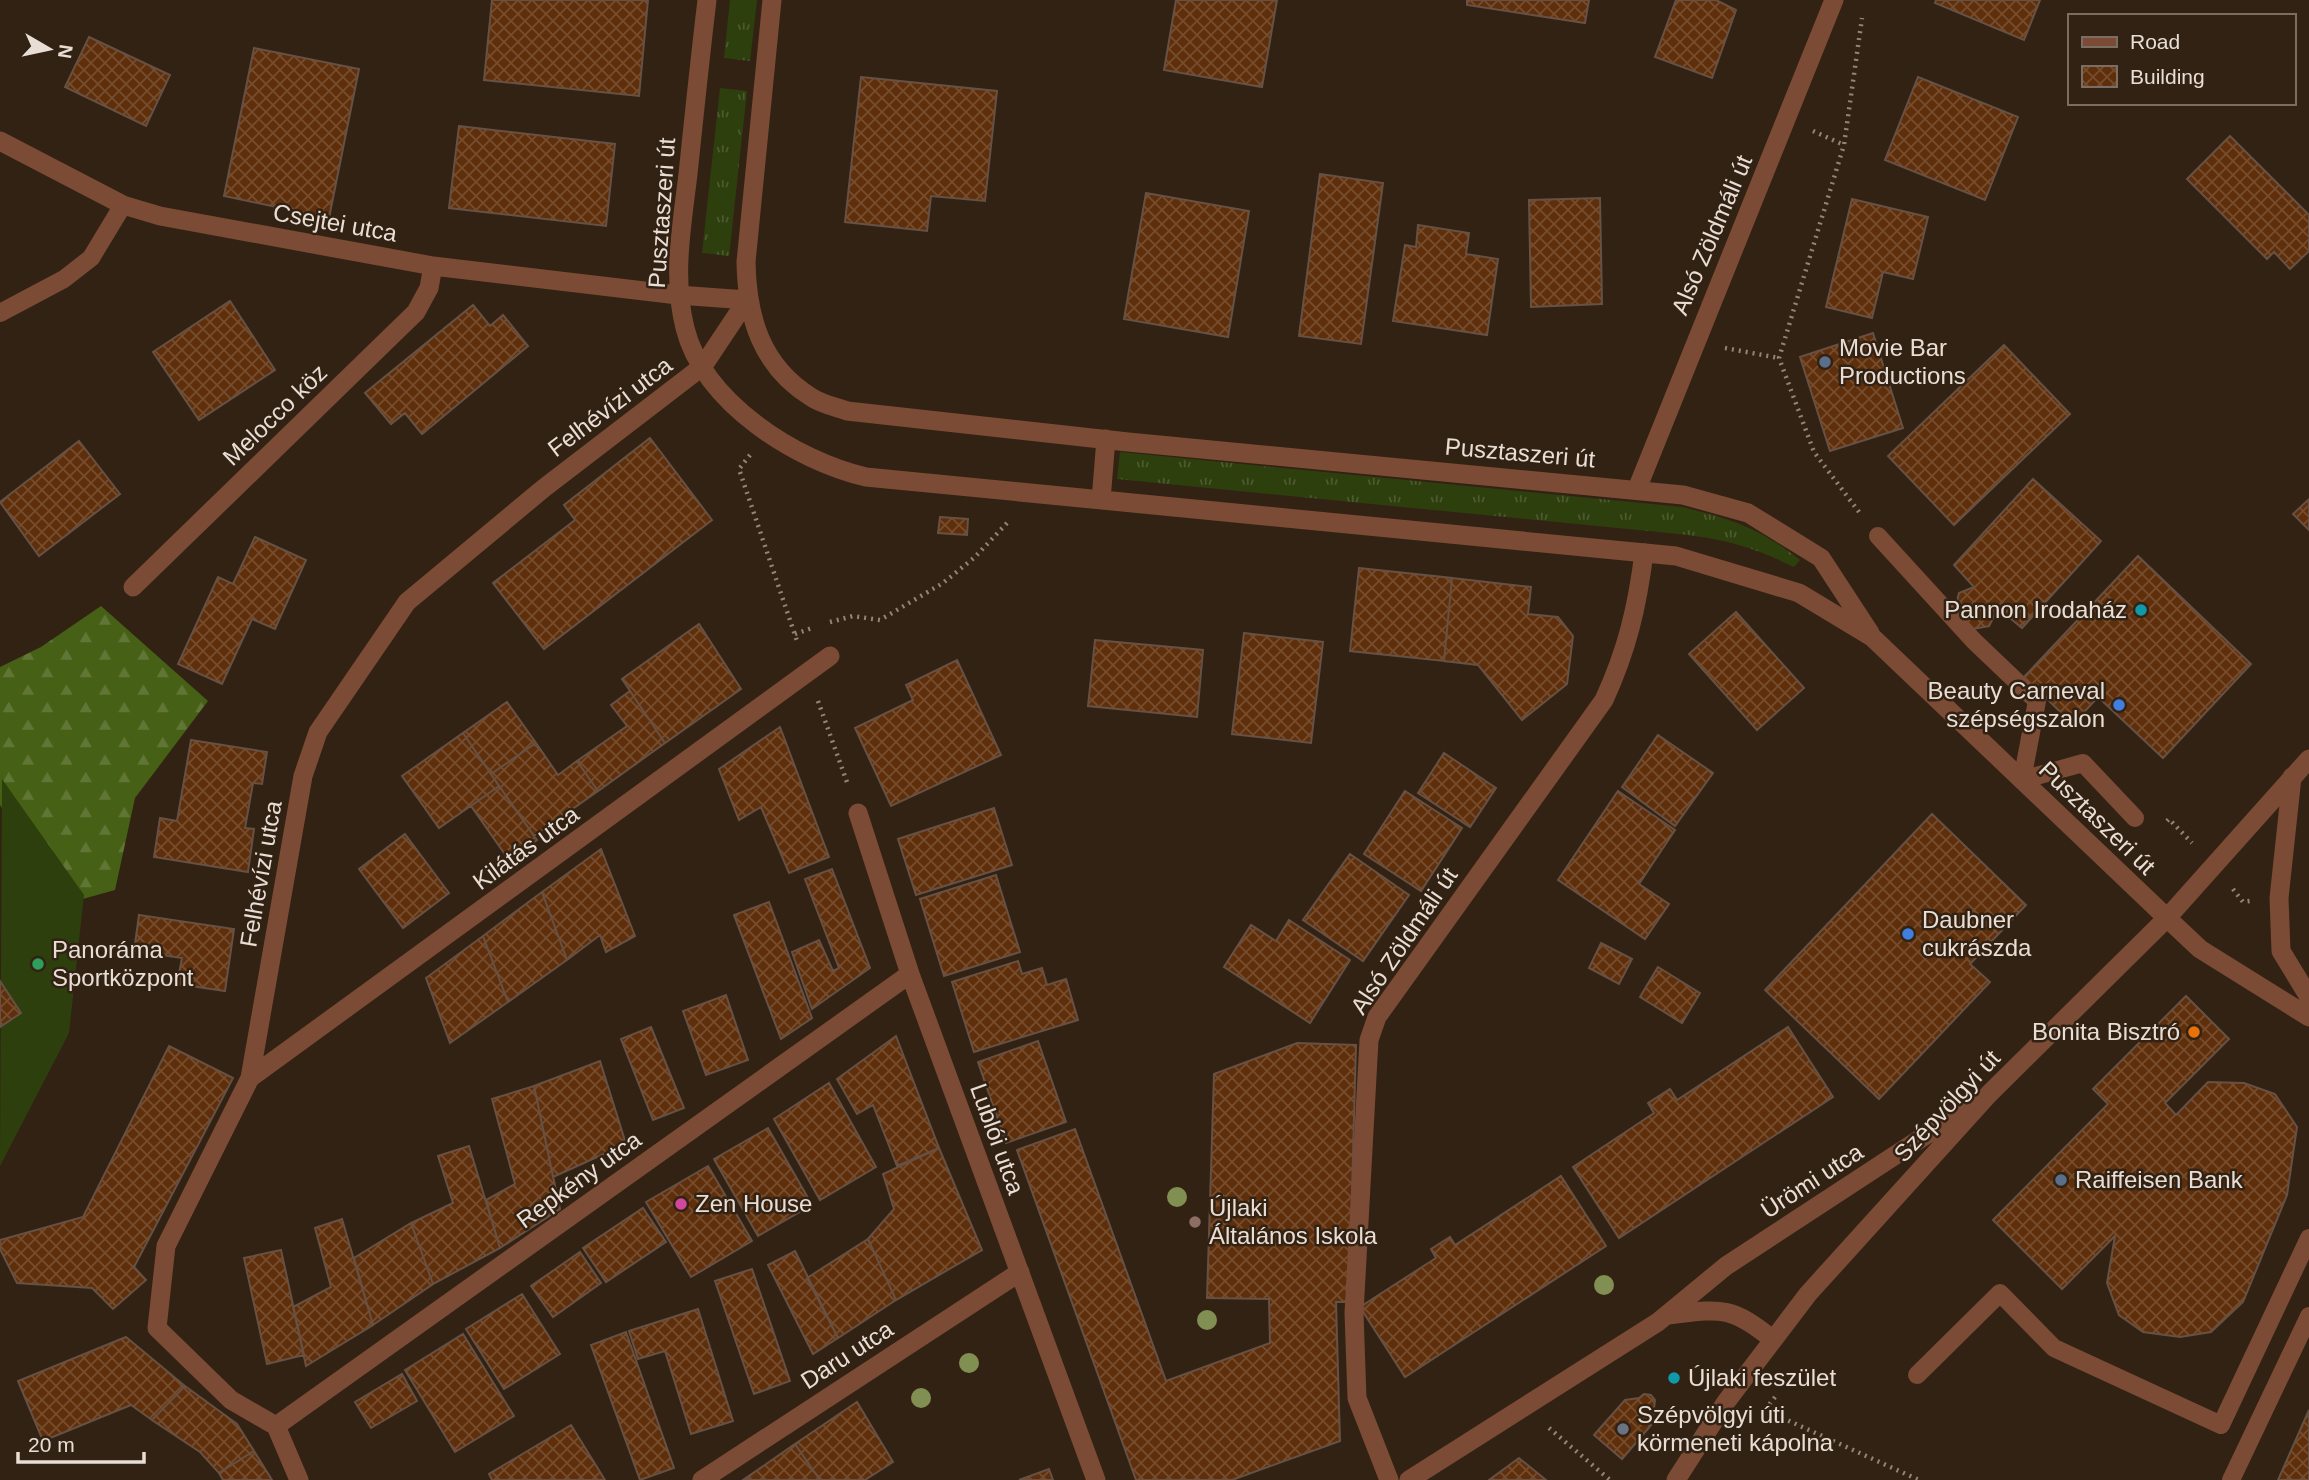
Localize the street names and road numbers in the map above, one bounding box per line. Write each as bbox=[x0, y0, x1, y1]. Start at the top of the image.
street label: Pusztaszeri út bbox=[643, 137, 680, 289]
street label: Alsó Zöldmáli út bbox=[1666, 151, 1757, 319]
street label: Csejtei utca bbox=[271, 198, 400, 247]
street label: Felhévízi utca bbox=[542, 351, 677, 462]
street label: Melocco köz bbox=[217, 359, 332, 471]
street label: Pusztaszeri út bbox=[1444, 432, 1597, 473]
street label: Pusztaszeri út bbox=[2034, 756, 2161, 880]
street label: Felhévízi utca bbox=[234, 798, 287, 949]
street label: Kilátás utca bbox=[468, 800, 584, 895]
street label: Alsó Zöldmáli út bbox=[1345, 862, 1463, 1019]
street label: Szépvölgyi út bbox=[1888, 1044, 2005, 1167]
street label: Lublói utca bbox=[965, 1080, 1030, 1199]
street label: Repkény utca bbox=[511, 1125, 647, 1234]
street label: Ürömi utca bbox=[1756, 1137, 1868, 1224]
street label: Daru utca bbox=[796, 1315, 898, 1394]

